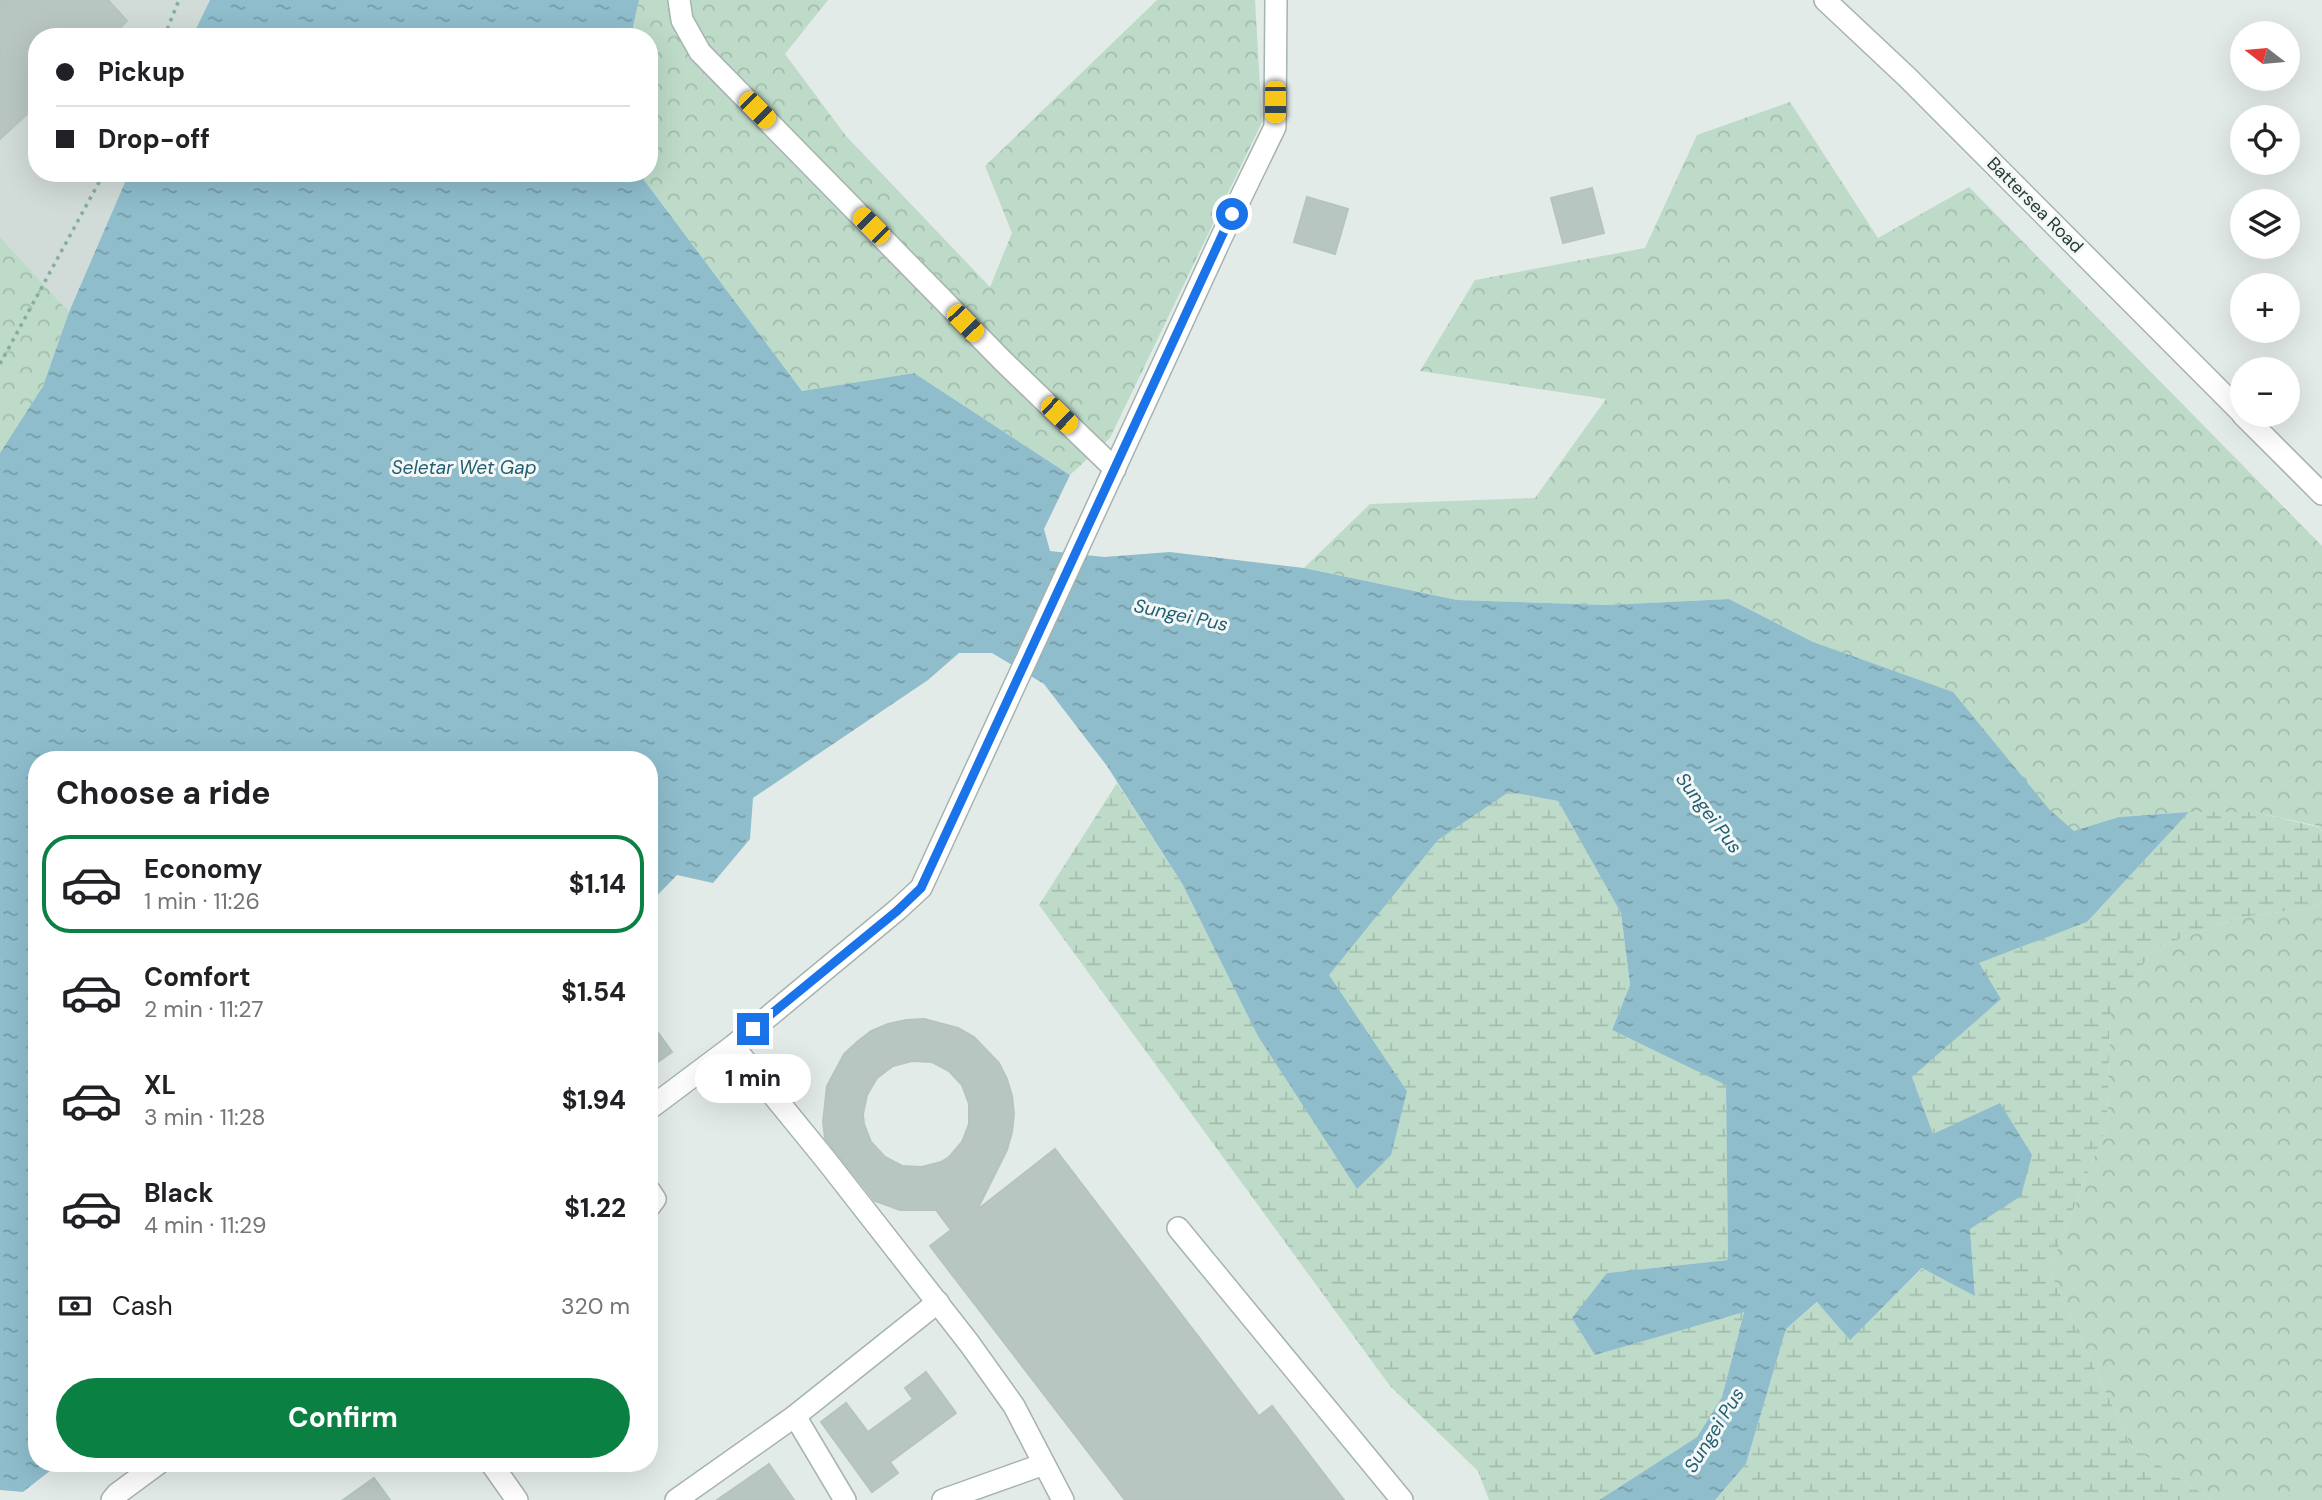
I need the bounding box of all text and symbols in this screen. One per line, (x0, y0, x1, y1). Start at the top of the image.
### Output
north arrow (2230, 21, 2300, 91)
map controls (2230, 21, 2300, 427)
text: Pickup (98, 55, 185, 89)
car (1265, 81, 1286, 123)
car (735, 88, 780, 132)
button: locate (2230, 105, 2300, 175)
text: Drop-off (98, 122, 210, 156)
street label: Battersea Road (1982, 152, 2088, 258)
button: layers (2230, 189, 2300, 259)
route start (1216, 198, 1248, 230)
car (849, 204, 894, 248)
button: + (2230, 273, 2300, 343)
car (943, 301, 988, 345)
button: − (2230, 357, 2300, 427)
car (1037, 393, 1082, 437)
water label: Seletar Wet Gap (391, 455, 537, 480)
water label: Sungei Pus (1132, 593, 1230, 637)
water label: Sungei Pus (1670, 767, 1748, 859)
text: Choose a ride (56, 772, 271, 814)
text: Economy (144, 852, 262, 886)
icon: car (60, 853, 123, 916)
text: $1.14 (569, 867, 626, 901)
text: 1 min · 11:26 (144, 886, 260, 916)
text: Comfort (144, 960, 250, 994)
icon: car (60, 961, 123, 1024)
text: $1.54 (561, 975, 626, 1009)
text: 2 min · 11:27 (144, 994, 264, 1024)
route end (737, 1013, 769, 1045)
callout: 1 min (695, 1054, 811, 1102)
text: 1 min (725, 1063, 781, 1093)
text: XL (144, 1068, 176, 1102)
icon: car (60, 1069, 123, 1132)
text: $1.94 (562, 1083, 626, 1117)
text: 3 min · 11:28 (144, 1102, 266, 1132)
text: Black (144, 1176, 214, 1210)
icon: car (60, 1177, 123, 1240)
text: $1.22 (564, 1191, 626, 1225)
text: 4 min · 11:29 (144, 1210, 267, 1240)
icon: cash (56, 1287, 94, 1325)
text: Cash (112, 1289, 173, 1323)
text: 320 m (561, 1291, 630, 1321)
button: Confirm (56, 1378, 630, 1458)
water label: Sungei Pus (1678, 1383, 1750, 1477)

